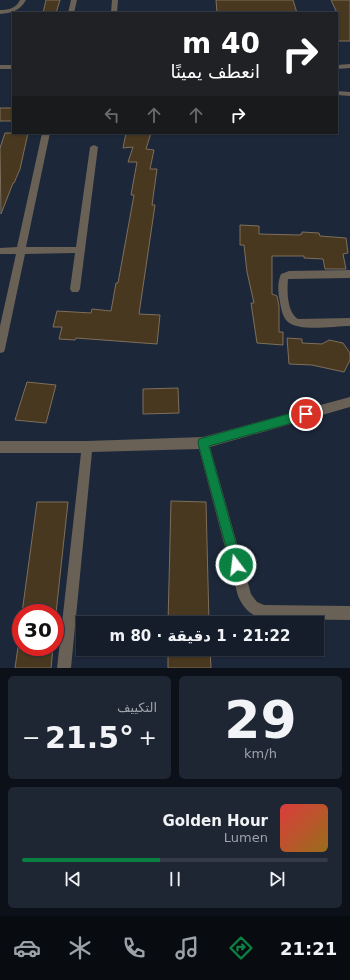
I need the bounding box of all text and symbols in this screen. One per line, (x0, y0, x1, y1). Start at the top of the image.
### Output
text: 40 m (182, 27, 260, 60)
icon: right (274, 28, 326, 80)
text: انعطف يمينًا (170, 61, 260, 82)
icon: left (101, 104, 123, 126)
icon: ahead (143, 104, 165, 126)
icon: ahead (185, 104, 207, 126)
icon: right (227, 104, 249, 126)
pin (289, 397, 323, 431)
icon: arrive (295, 403, 317, 425)
position arrow (215, 544, 257, 586)
speed limit sign: 30 (12, 604, 64, 656)
text: 21:22 · 1 دقيقة · 80 m (110, 627, 291, 645)
text: 29 (224, 690, 297, 750)
text: التكييف (117, 700, 157, 715)
text: 21.5° (45, 720, 134, 755)
text: − (22, 725, 40, 750)
text: + (139, 725, 157, 750)
text: km/h (244, 746, 277, 761)
text: Golden Hour (162, 812, 268, 830)
text: Lumen (224, 830, 268, 845)
icon: previous (62, 868, 84, 890)
icon: pause (164, 868, 186, 890)
icon: next (266, 868, 288, 890)
icon: car (13, 934, 41, 962)
icon: climate (66, 934, 94, 962)
icon: phone (120, 934, 148, 962)
icon: music (173, 934, 201, 962)
icon: directions (227, 934, 255, 962)
text: 21:21 (280, 938, 337, 959)

